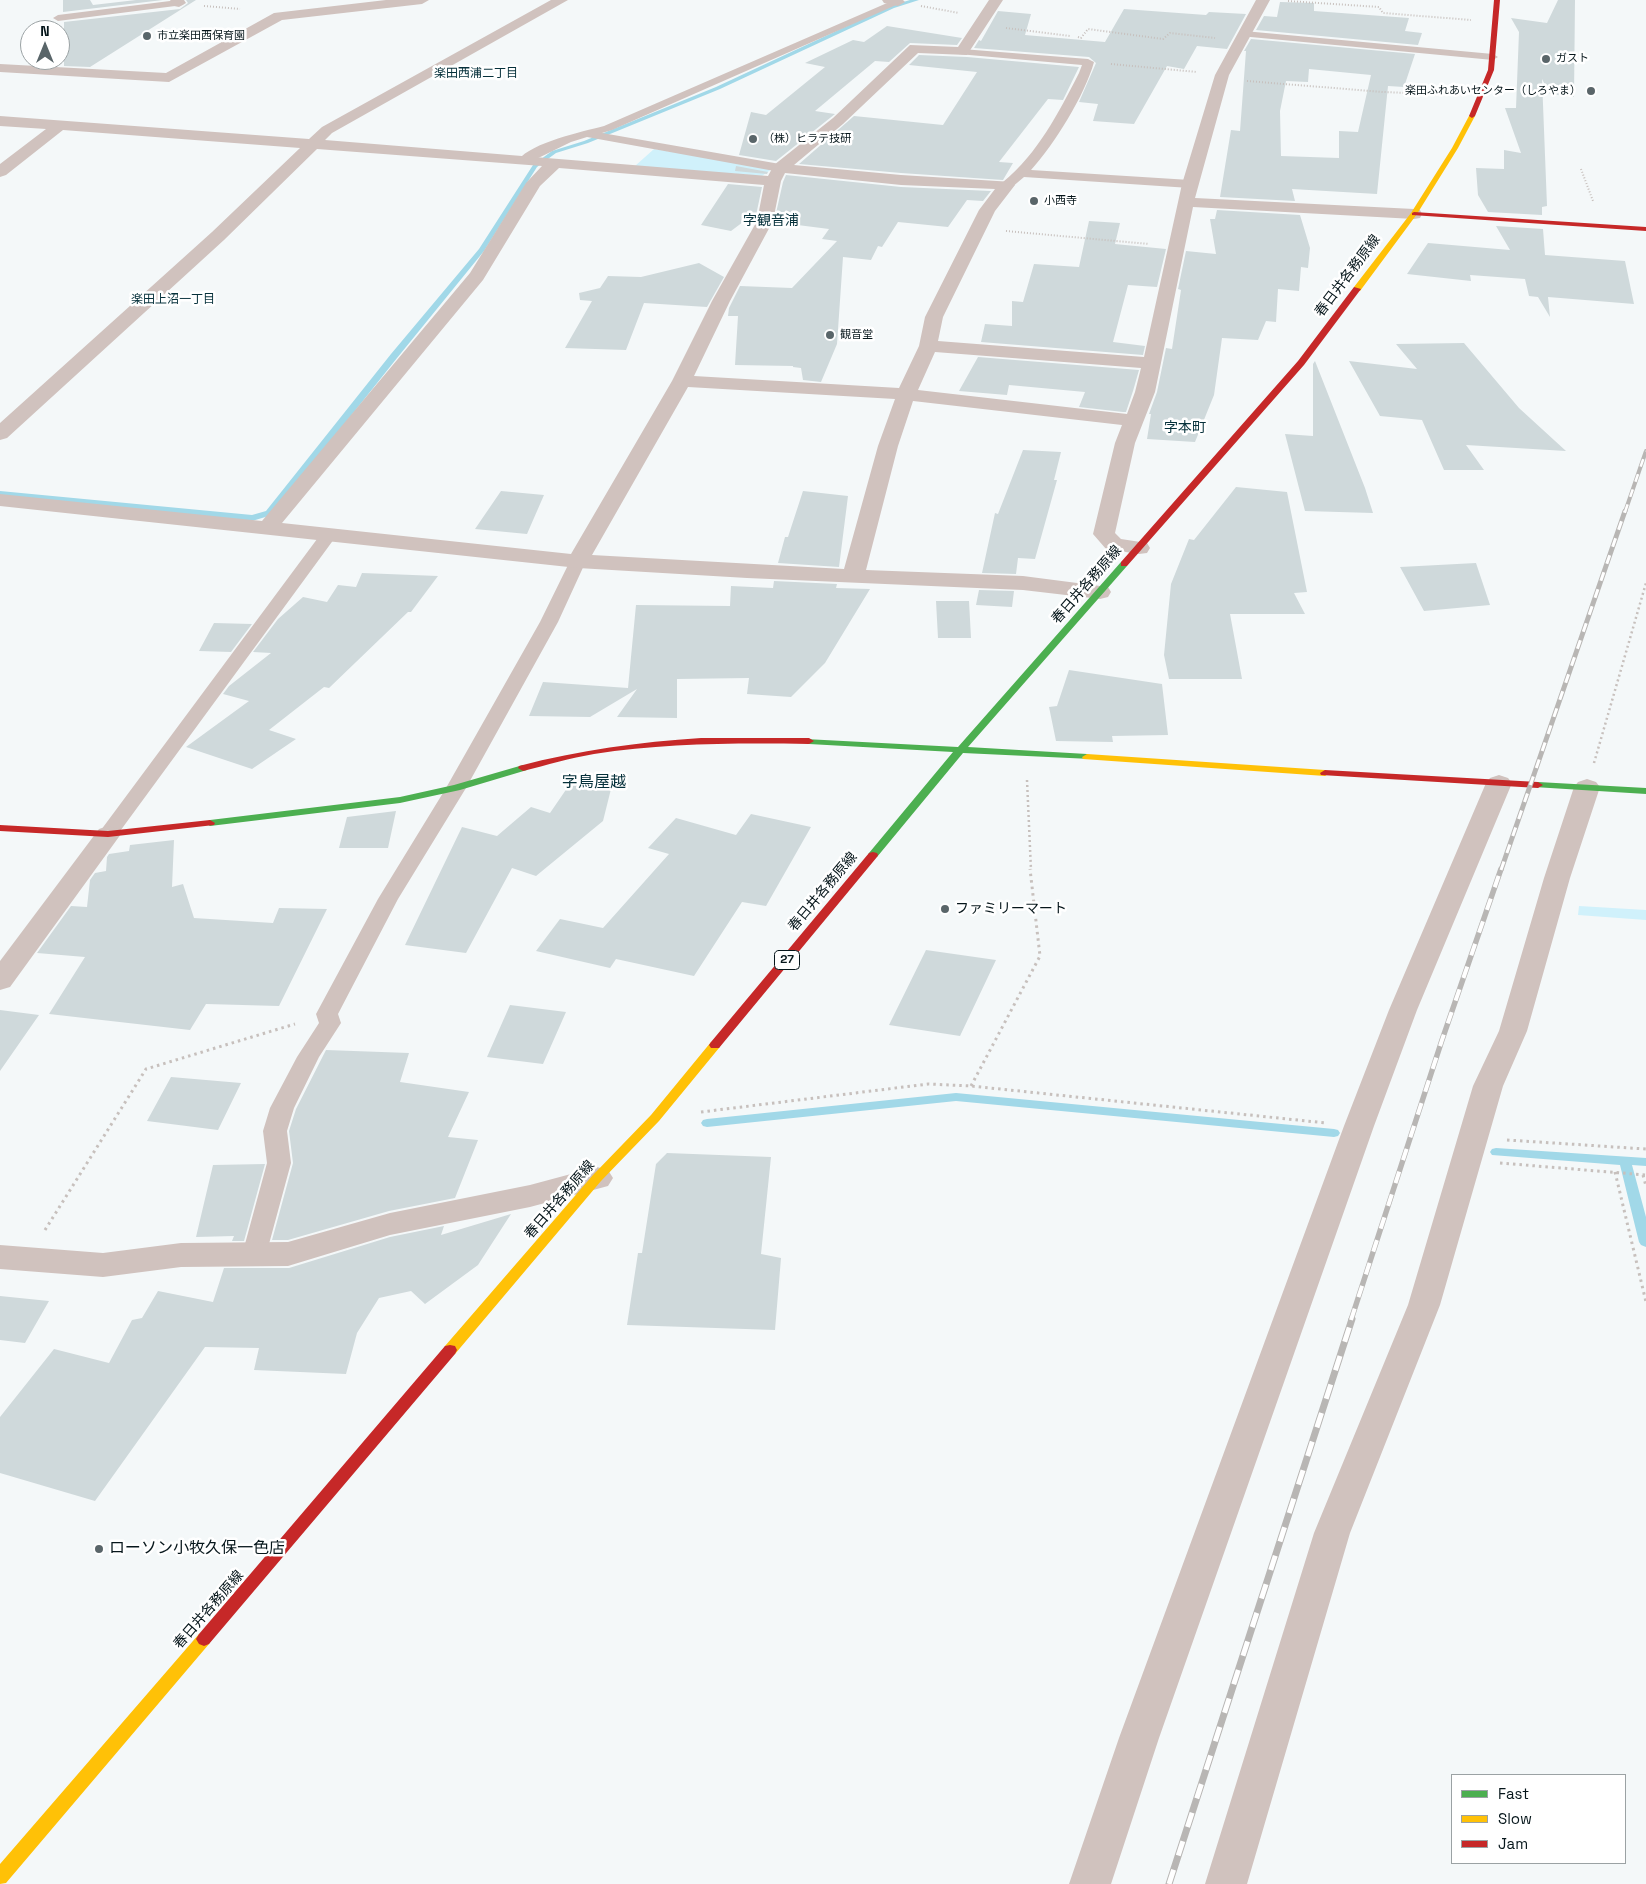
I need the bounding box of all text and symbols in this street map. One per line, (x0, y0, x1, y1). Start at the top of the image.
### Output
north arrow (20, 20, 70, 70)
text: N (40, 22, 50, 40)
place label: 市立楽田西保育園 (157, 29, 245, 43)
marker: 市立楽田西保育園 (141, 30, 153, 42)
place label: ガスト (1556, 52, 1589, 66)
marker: ガスト (1540, 53, 1552, 65)
district label: 楽田西浦二丁目 (434, 67, 518, 81)
place label: 楽田ふれあいセンター（しろやま） (1405, 84, 1581, 98)
marker: 楽田ふれあいセンター（しろやま） (1585, 85, 1597, 97)
place label: （株）ヒラテ技研 (763, 132, 851, 146)
marker: （株）ヒラテ技研 (747, 133, 759, 145)
place label: 小西寺 (1044, 194, 1077, 208)
marker: 小西寺 (1028, 195, 1040, 207)
district label: 字観音浦 (743, 213, 799, 229)
street label: 春日井各務原線 (1312, 232, 1384, 320)
district label: 楽田上沼一丁目 (131, 293, 215, 307)
place label: 観音堂 (840, 328, 873, 342)
marker: 観音堂 (824, 329, 836, 341)
district label: 字本町 (1164, 420, 1206, 436)
street label: 春日井各務原線 (1049, 543, 1125, 627)
district label: 字鳥屋越 (562, 773, 626, 793)
street label: 春日井各務原線 (785, 849, 861, 935)
place label: ファミリーマート (955, 901, 1067, 917)
marker: ファミリーマート (939, 903, 951, 915)
road number: 27 (774, 950, 800, 970)
street label: 春日井各務原線 (522, 1158, 598, 1242)
place label: ローソン小牧久保一色店 (109, 1539, 285, 1559)
marker: ローソン小牧久保一色店 (93, 1543, 105, 1555)
street label: 春日井各務原線 (171, 1568, 247, 1652)
legend (1451, 1774, 1626, 1864)
text: Fast (1498, 1784, 1529, 1803)
text: Slow (1498, 1809, 1532, 1828)
text: Jam (1498, 1834, 1528, 1853)

